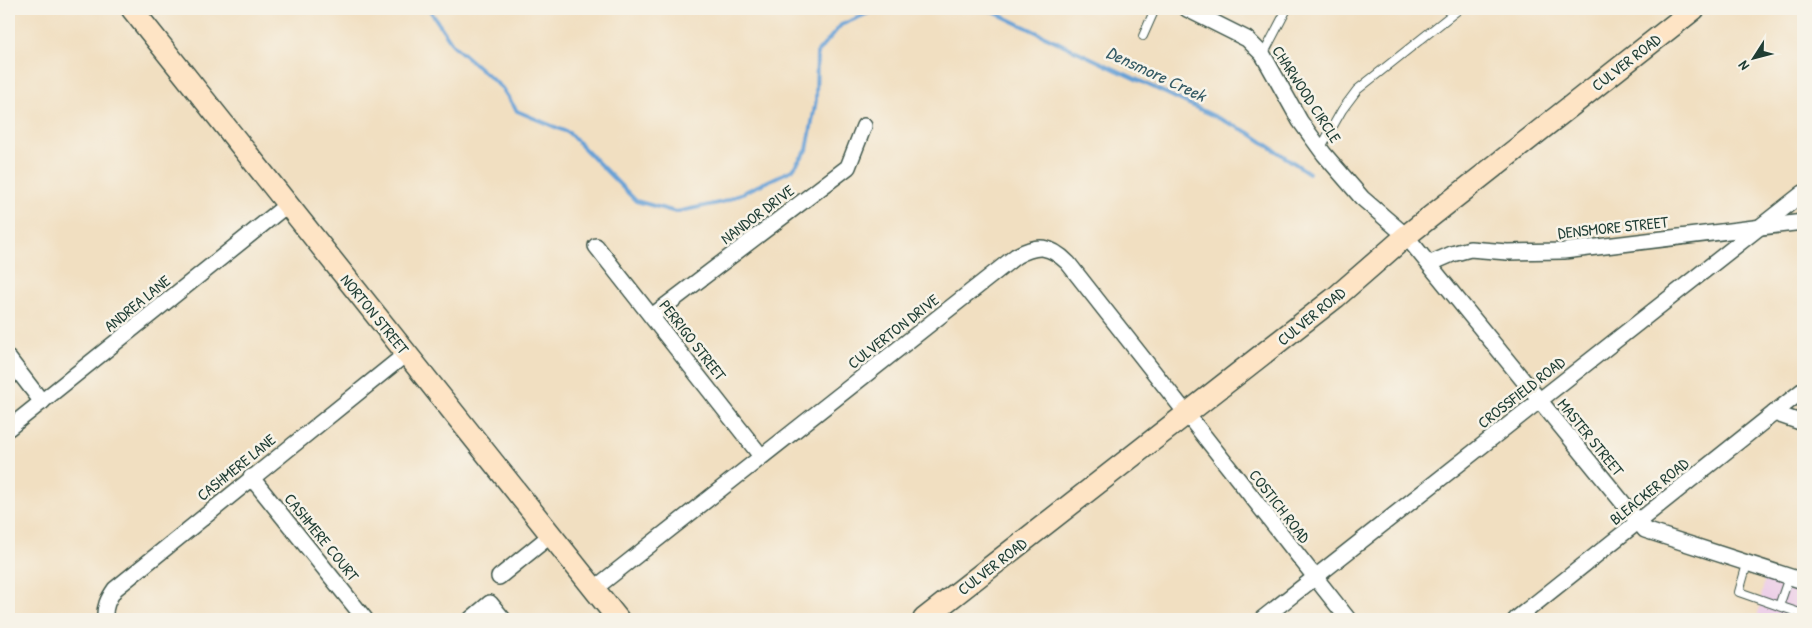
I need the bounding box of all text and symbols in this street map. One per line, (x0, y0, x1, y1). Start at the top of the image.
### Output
street label: CULVER ROAD (1587, 28, 1665, 96)
north arrow (1730, 32, 1780, 82)
water label: Densmore Creek (1102, 40, 1211, 108)
street label: CHARWOOD CIRCLE (1267, 41, 1347, 147)
text: N (1733, 57, 1753, 75)
street label: NANDOR DRIVE (716, 179, 798, 249)
street label: DENSMORE STREET (1557, 210, 1670, 244)
street label: NORTON STREET (336, 269, 414, 359)
street label: ANDREA LANE (99, 270, 175, 336)
street label: CULVER ROAD (1272, 281, 1350, 350)
street label: CULVERTON DRIVE (843, 288, 943, 374)
street label: PERRIGO STREET (654, 295, 732, 385)
street label: CROSSFIELD ROAD (1473, 351, 1570, 433)
street label: MASTER STREET (1553, 394, 1629, 481)
street label: CASHMERE LANE (192, 428, 280, 506)
street label: BLEACKER ROAD (1605, 452, 1693, 530)
street label: COSTICH ROAD (1244, 465, 1316, 548)
street label: CASHMERE COURT (280, 488, 365, 586)
street label: CULVER ROAD (953, 532, 1031, 600)

